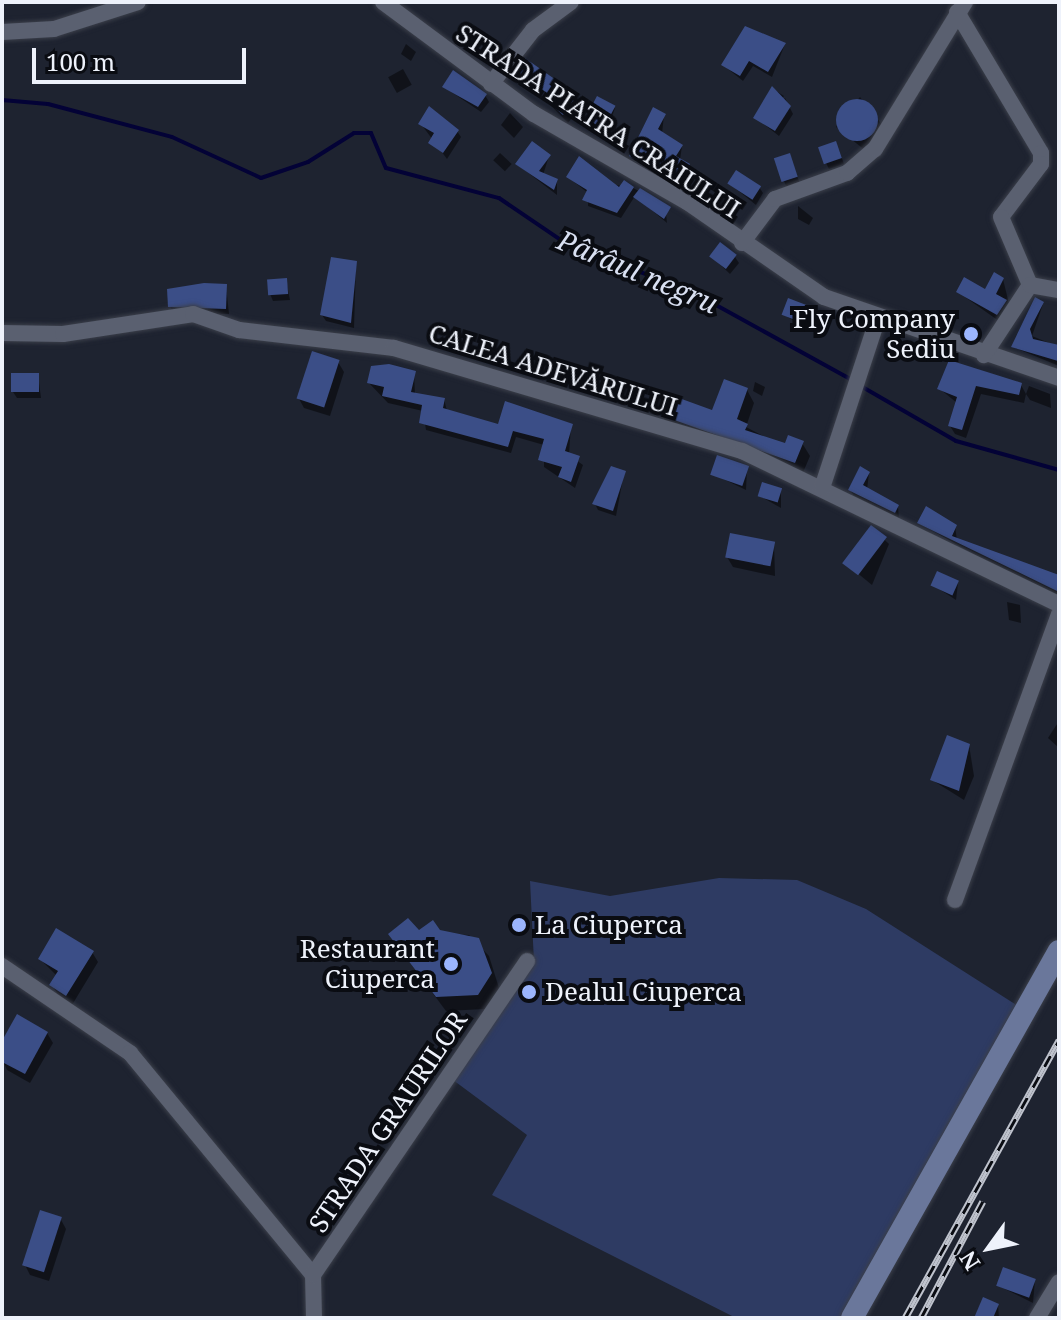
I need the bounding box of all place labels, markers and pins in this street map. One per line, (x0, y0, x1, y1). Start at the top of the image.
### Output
place label: Fly Company Sediu (793, 303, 955, 364)
marker: Fly Company Sediu (962, 325, 980, 343)
place label: La Ciuperca (535, 909, 683, 941)
marker: La Ciuperca (510, 916, 528, 934)
place label: Restaurant Ciuperca (300, 933, 435, 994)
marker: Restaurant Ciuperca (442, 955, 460, 973)
place label: Dealul Ciuperca (545, 976, 742, 1008)
marker: Dealul Ciuperca (520, 983, 538, 1001)

